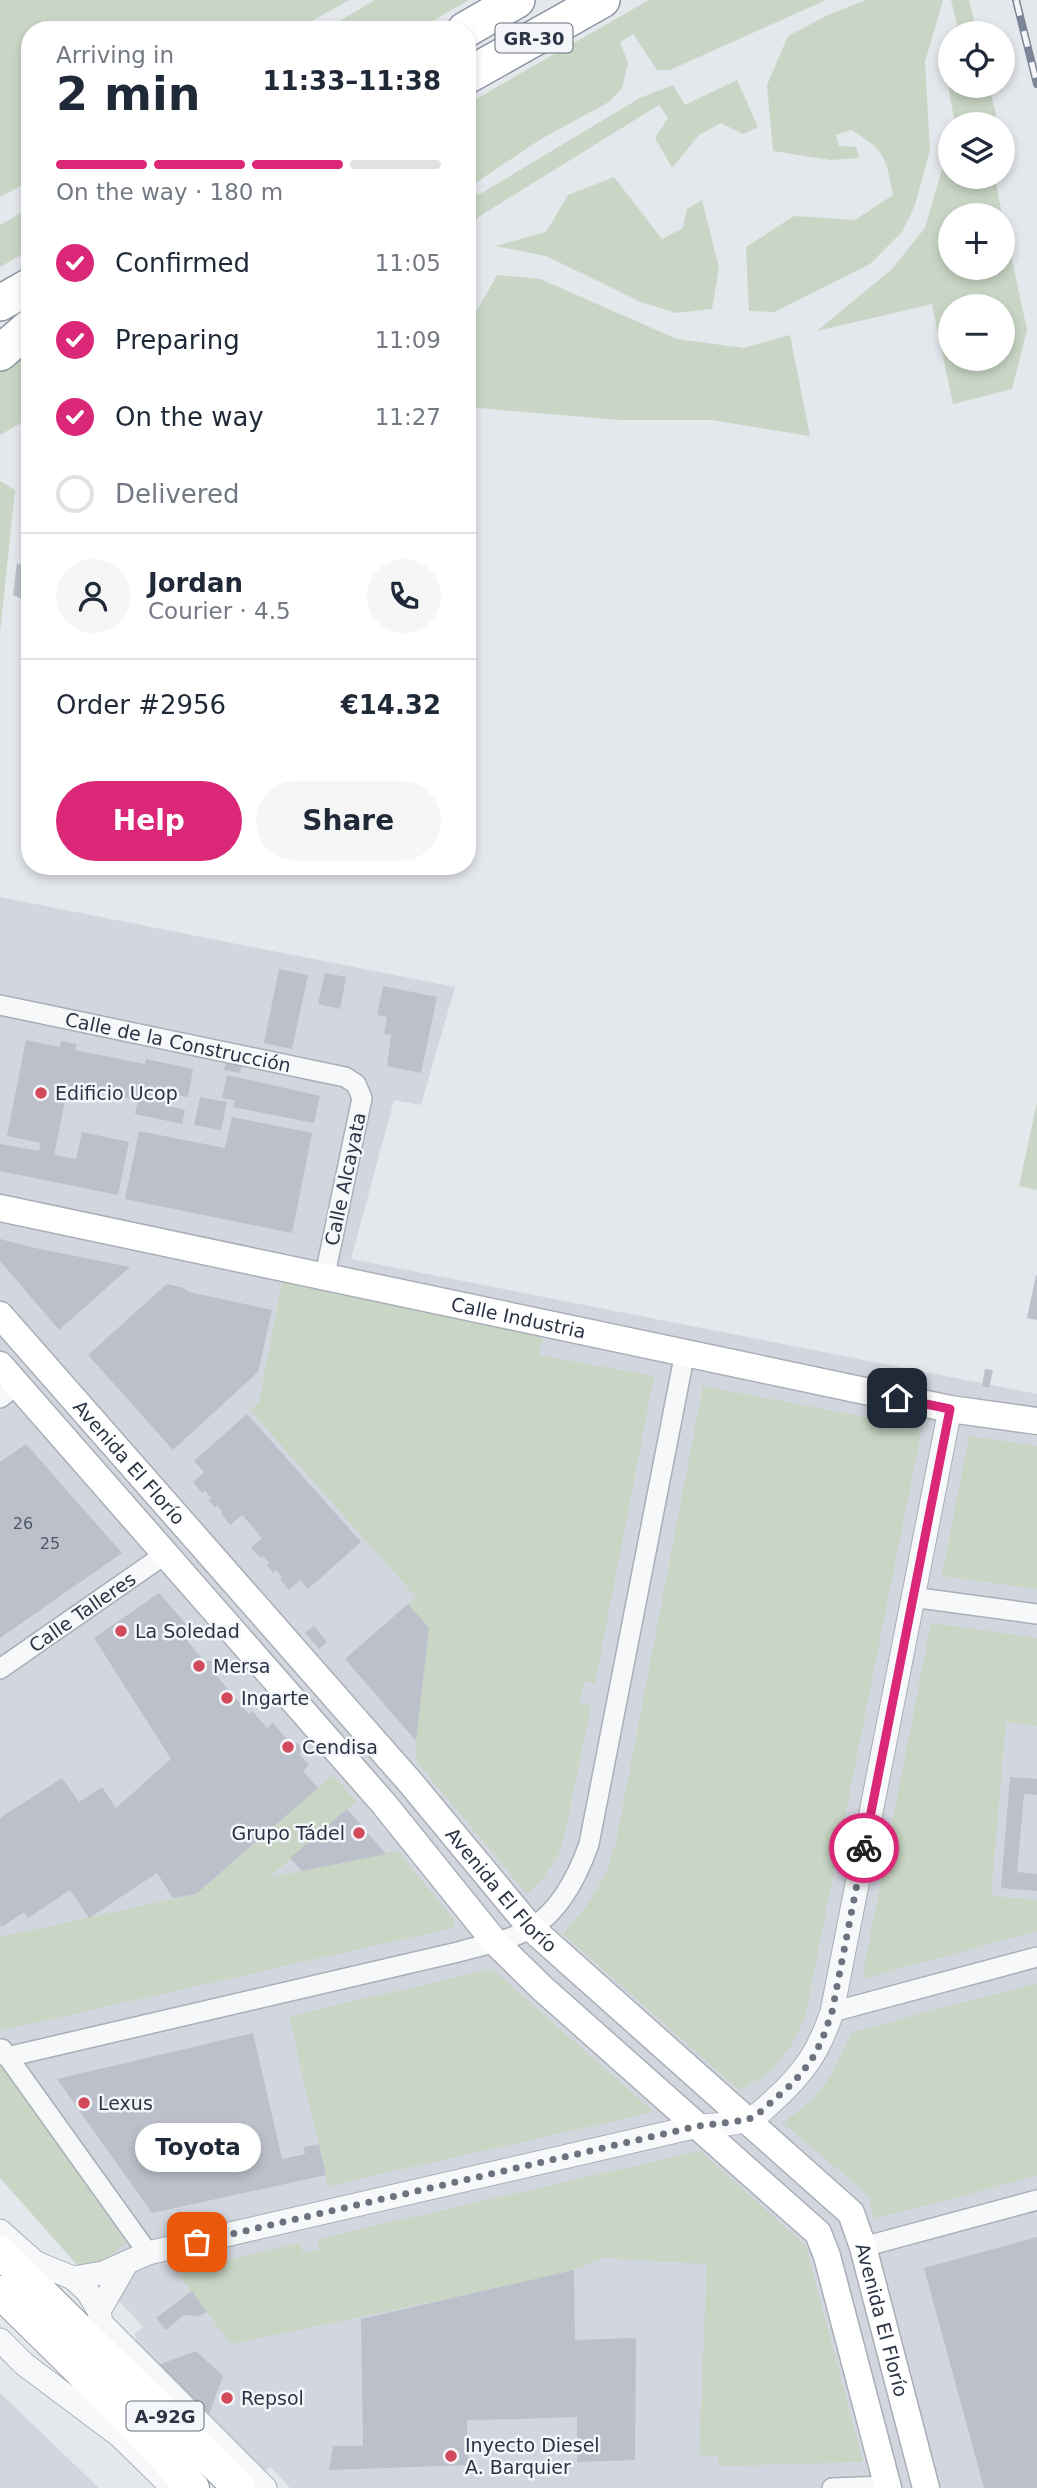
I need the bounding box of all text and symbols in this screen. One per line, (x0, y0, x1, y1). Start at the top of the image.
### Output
map controls (938, 21, 1015, 371)
button: locate (938, 21, 1015, 98)
road number: GR-30 (496, 24, 572, 52)
text: Arriving in (56, 42, 174, 68)
text: 11:33–11:38 (262, 66, 441, 96)
text: 2 min (56, 67, 200, 121)
button: layers (938, 112, 1015, 189)
text: On the way · 180 m (56, 179, 283, 205)
button: + (938, 203, 1015, 280)
icon: check (56, 244, 94, 282)
text: Confirmed (115, 248, 250, 278)
text: 11:05 (375, 250, 441, 276)
button: − (938, 294, 1015, 371)
icon: check (56, 321, 94, 359)
text: Preparing (115, 325, 240, 355)
text: 11:09 (375, 327, 441, 353)
icon: check (56, 398, 94, 436)
text: On the way (115, 402, 264, 432)
text: 11:27 (375, 404, 441, 430)
text: Delivered (115, 479, 239, 509)
button: person (56, 559, 130, 633)
button: phone (367, 559, 441, 633)
text: Jordan (148, 568, 243, 598)
text: Courier · 4.5 (148, 598, 291, 624)
text: Order #2956 (56, 690, 226, 720)
text: €14.32 (341, 690, 441, 720)
button: Help (56, 781, 242, 861)
button: Share (256, 781, 441, 861)
street label: Calle de la Construcción (63, 1008, 293, 1076)
place label: Edificio Ucop (55, 1082, 178, 1104)
marker: Edificio Ucop (33, 1085, 49, 1101)
street label: Calle Alcayata (320, 1110, 370, 1248)
street label: Calle Industria (449, 1293, 588, 1343)
pin (867, 1368, 927, 1428)
icon: home (878, 1379, 916, 1417)
street label: Avenida El Florío (69, 1396, 190, 1529)
house number: 26 (13, 1514, 33, 1533)
house number: 25 (40, 1534, 60, 1553)
street label: Calle Talleres (25, 1567, 140, 1657)
place label: La Soledad (135, 1620, 240, 1642)
marker: La Soledad (113, 1623, 129, 1639)
place label: Mersa (213, 1655, 270, 1677)
marker: Mersa (191, 1658, 207, 1674)
place label: Ingarte (241, 1687, 309, 1709)
marker: Ingarte (219, 1690, 235, 1706)
place label: Cendisa (302, 1736, 378, 1758)
marker: Cendisa (280, 1739, 296, 1755)
courier (829, 1813, 899, 1883)
place label: Grupo Tádel (232, 1822, 345, 1844)
street label: Avenida El Florío (441, 1823, 561, 1957)
marker: Grupo Tádel (351, 1825, 367, 1841)
icon: bike (845, 1829, 883, 1867)
place label: Lexus (98, 2092, 153, 2114)
marker: Lexus (76, 2095, 92, 2111)
callout: Toyota (134, 2123, 260, 2172)
text: Toyota (155, 2134, 241, 2160)
pin (167, 2212, 227, 2272)
icon: bag (178, 2223, 216, 2261)
street label: Avenida El Florío (851, 2241, 913, 2399)
place label: Repsol (241, 2387, 304, 2409)
marker: Repsol (219, 2390, 235, 2406)
road number: A-92G (127, 2402, 204, 2430)
place label: Inyecto Diesel A. Barquier (465, 2434, 600, 2478)
marker: Inyecto Diesel A. Barquier (443, 2448, 459, 2464)

